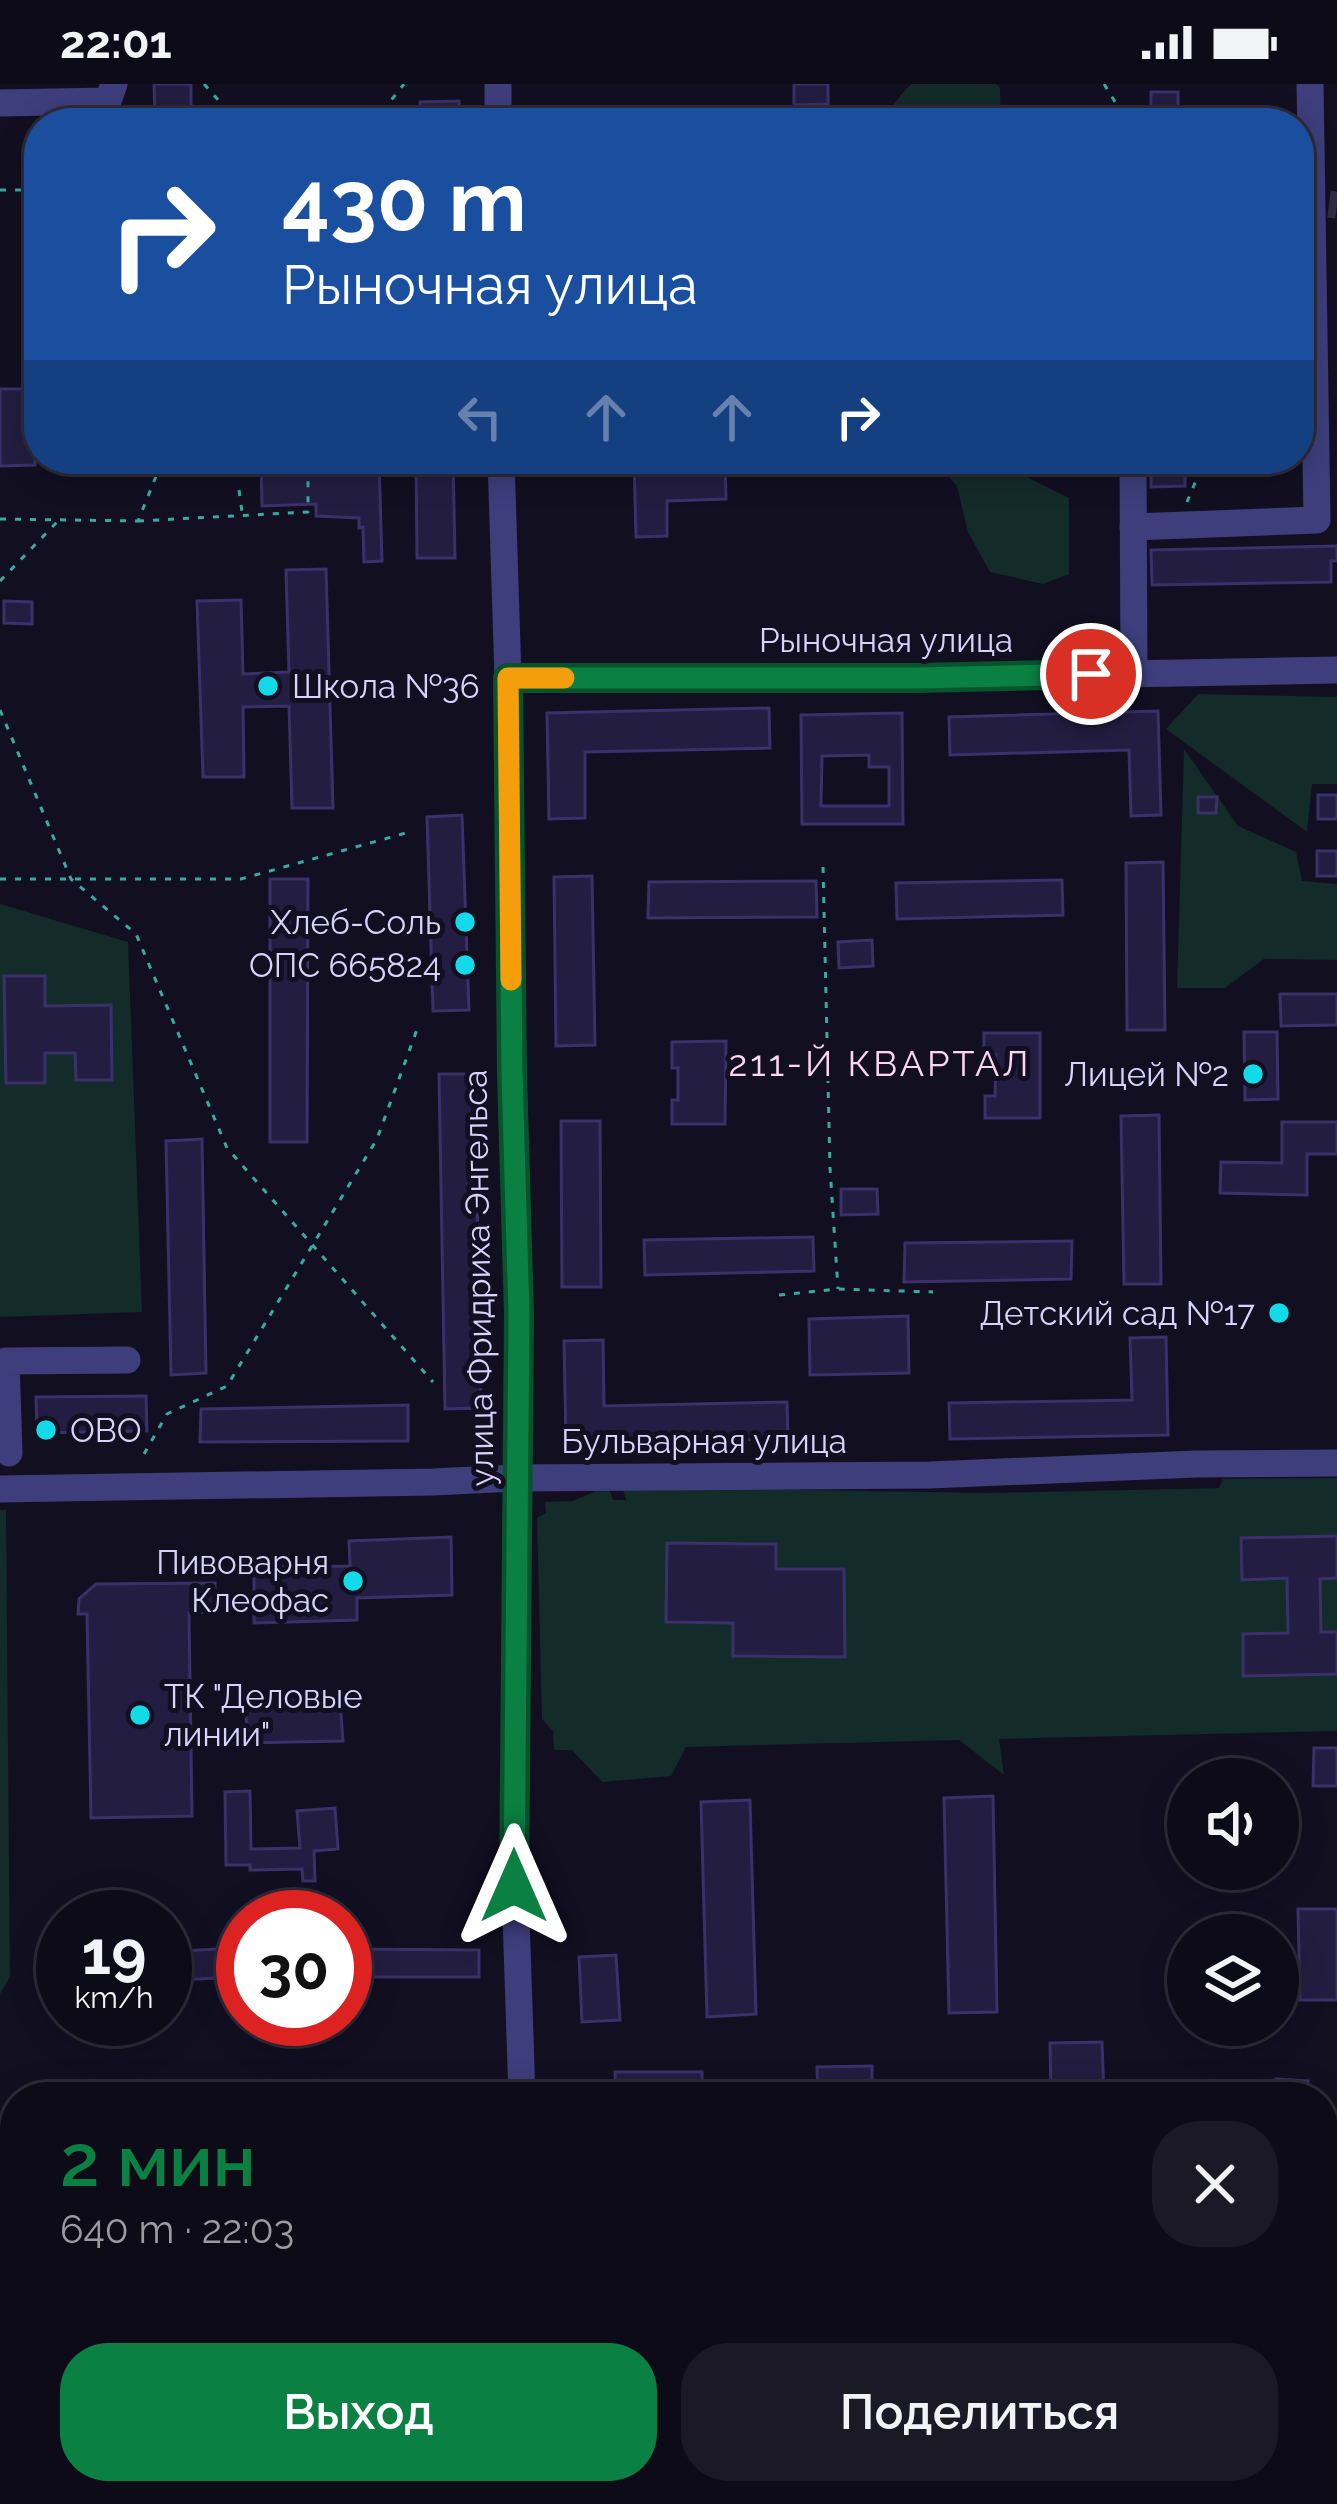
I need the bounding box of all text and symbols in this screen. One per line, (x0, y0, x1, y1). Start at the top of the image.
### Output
text: 22:01 (60, 16, 172, 69)
text: 430 m (282, 152, 527, 251)
icon: right (84, 156, 240, 312)
text: Рыночная улица (282, 253, 698, 317)
icon: left (447, 384, 513, 450)
icon: ahead (573, 384, 639, 450)
icon: ahead (699, 384, 765, 450)
icon: right (825, 384, 891, 450)
street label: Рыночная улица (759, 621, 1013, 660)
pin (1040, 623, 1142, 725)
icon: arrive (1058, 641, 1124, 707)
place label: Школа №36 (292, 667, 480, 706)
marker: Школа №36 (255, 673, 281, 699)
place label: Хлеб-Соль (271, 903, 441, 942)
marker: Хлеб-Соль (452, 909, 478, 935)
place label: ОПС 665824 (249, 946, 441, 985)
marker: ОПС 665824 (452, 952, 478, 978)
district label: 211-Й КВАРТАЛ (729, 1042, 1031, 1084)
place label: Лицей №2 (1064, 1055, 1229, 1094)
marker: Лицей №2 (1240, 1061, 1266, 1087)
street label: улица Фридриха Энгельса (455, 1069, 502, 1487)
place label: Детский сад №17 (979, 1294, 1255, 1333)
marker: Детский сад №17 (1266, 1300, 1292, 1326)
place label: ОВО (70, 1411, 142, 1450)
marker: ОВО (33, 1417, 59, 1443)
street label: Бульварная улица (561, 1422, 847, 1461)
place label: Пивоварня Клеофас (156, 1543, 329, 1620)
marker: Пивоварня Клеофас (340, 1568, 366, 1594)
place label: ТК "Деловые линии" (164, 1677, 363, 1754)
marker: ТК "Деловые линии" (127, 1702, 153, 1728)
map controls (1167, 1758, 1299, 2046)
button: sound (1167, 1758, 1299, 1890)
position arrow (451, 1823, 577, 1949)
speed limit sign: 30 (216, 1890, 372, 2046)
button: layers (1167, 1914, 1299, 2046)
text: 19 (82, 1918, 146, 1988)
text: km/h (74, 1980, 154, 2015)
text: 2 мин (60, 2118, 256, 2203)
button: close (1152, 2121, 1278, 2247)
text: 640 m · 22:03 (60, 2206, 294, 2252)
button: Выход (60, 2343, 657, 2481)
button: Поделиться (681, 2343, 1278, 2481)

